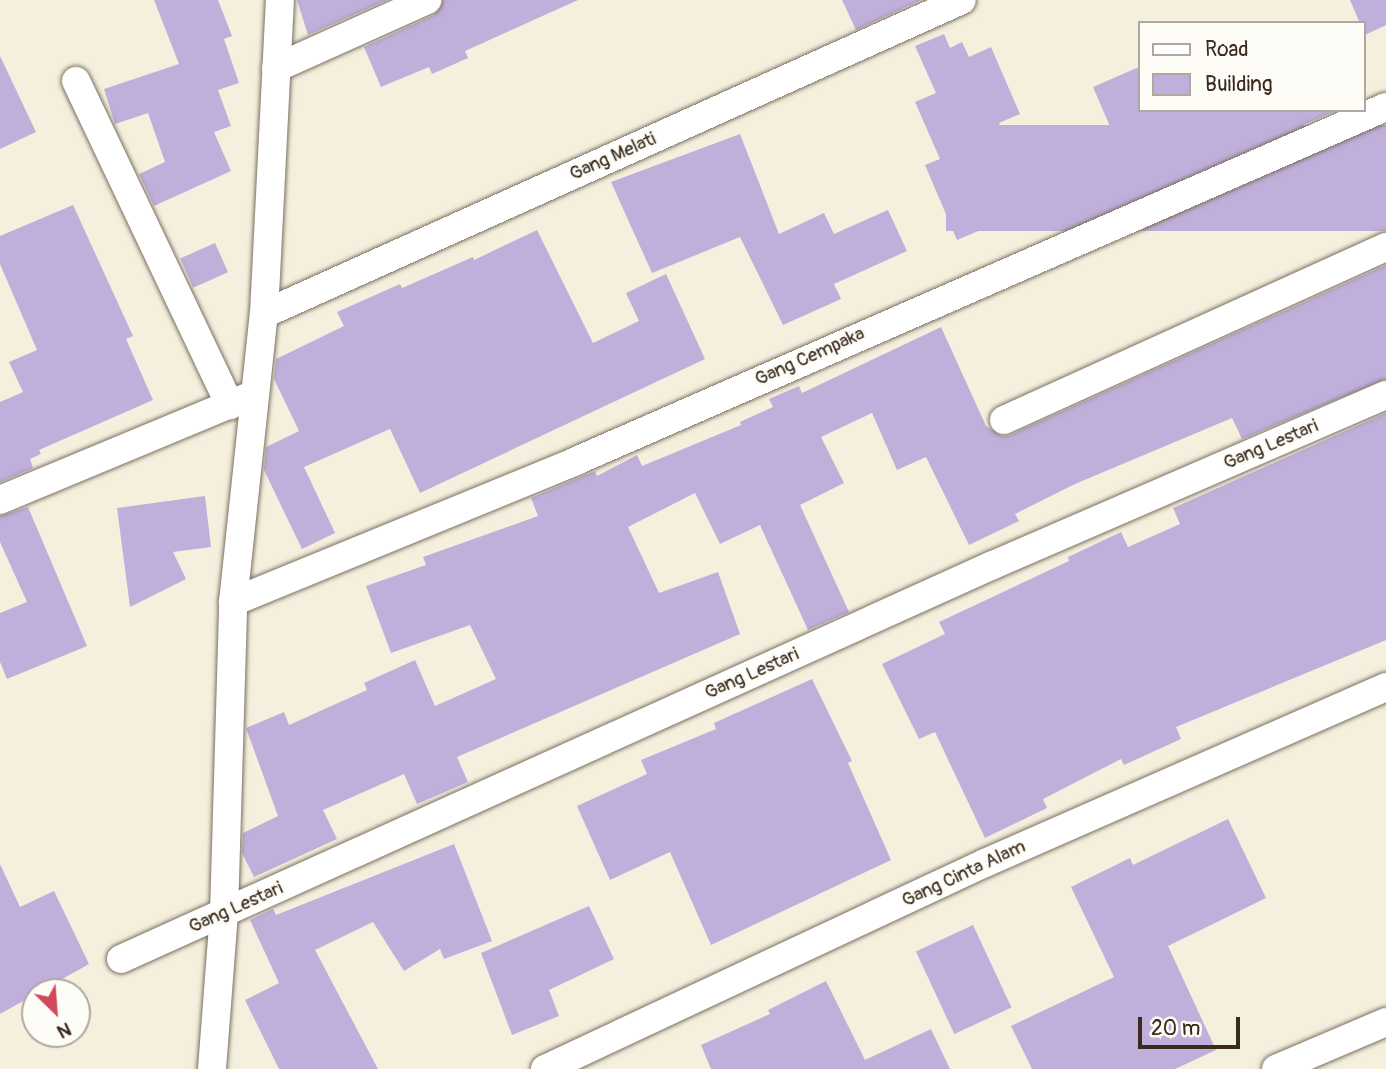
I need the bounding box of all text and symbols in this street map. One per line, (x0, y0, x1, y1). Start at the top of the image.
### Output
legend (1138, 21, 1365, 112)
text: Road (1205, 36, 1249, 63)
text: Building (1205, 71, 1272, 98)
street label: Gang Melati (566, 128, 660, 186)
street label: Gang Cempaka (752, 323, 868, 391)
street label: Gang Lestari (1220, 415, 1322, 475)
street label: Gang Lestari (701, 643, 803, 705)
street label: Gang Cinta Alam (898, 835, 1030, 913)
street label: Gang Lestari (185, 877, 287, 939)
north arrow (21, 978, 91, 1048)
scale bar (1141, 1002, 1242, 1046)
text: 20 m (1151, 1015, 1200, 1042)
text: N (53, 1017, 75, 1044)

